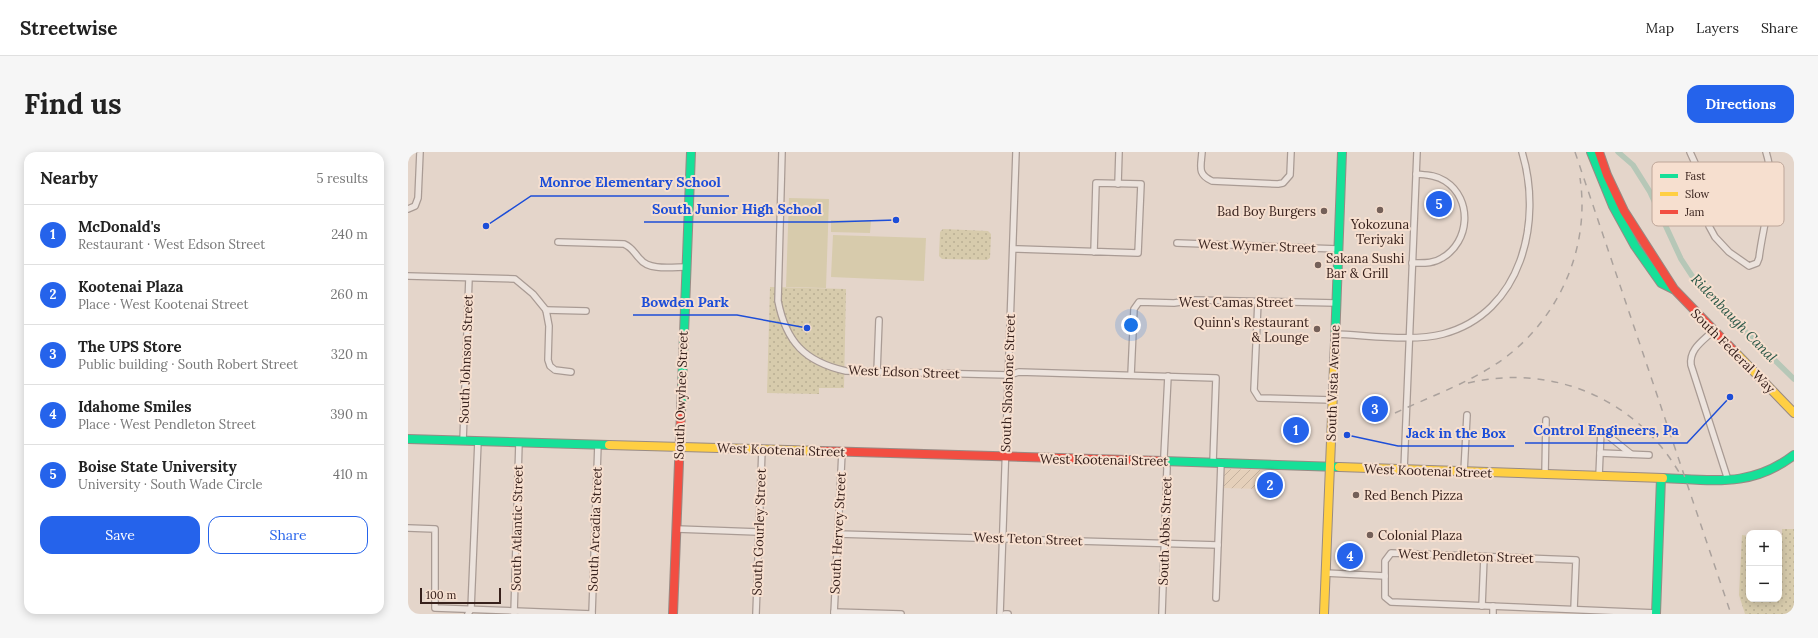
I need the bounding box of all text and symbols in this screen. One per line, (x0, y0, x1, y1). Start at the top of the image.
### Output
text: Streetwise (20, 16, 117, 40)
text: Map (1646, 19, 1674, 37)
text: Layers (1696, 19, 1739, 37)
text: Share (1761, 19, 1798, 37)
button: Directions (1687, 85, 1794, 123)
text: Find us (24, 86, 122, 122)
legend (1652, 162, 1784, 226)
text: Nearby (40, 167, 98, 189)
text: Fast (1685, 169, 1706, 183)
text: 5 results (317, 170, 368, 187)
callout: Monroe Elementary School (531, 170, 729, 196)
text: Monroe Elementary School (539, 173, 721, 191)
text: Slow (1685, 187, 1710, 201)
pin: 5 (1426, 189, 1452, 219)
callout: South Junior High School (644, 196, 830, 222)
text: South Junior High School (652, 200, 823, 218)
place label: Bad Boy Burgers (1217, 203, 1316, 220)
marker: Yokozuna Teriyaki (1375, 205, 1385, 215)
text: Jam (1684, 205, 1705, 219)
marker: Bad Boy Burgers (1319, 206, 1329, 216)
place label: Yokozuna Teriyaki (1350, 216, 1410, 248)
text: McDonald's (78, 217, 161, 236)
text: 1 (50, 226, 56, 243)
text: 240 m (331, 226, 368, 243)
street label: West Wymer Street (1198, 235, 1316, 257)
text: Restaurant · West Edson Street (78, 236, 265, 253)
place label: Sakana Sushi Bar & Grill (1326, 250, 1405, 282)
marker: Sakana Sushi Bar & Grill (1313, 260, 1323, 270)
water label: Ridenbaugh Canal (1687, 270, 1781, 366)
text: Kootenai Plaza (78, 277, 183, 296)
text: 2 (50, 286, 56, 303)
text: 260 m (330, 286, 368, 303)
callout: Bowden Park (633, 289, 737, 315)
text: Bowden Park (641, 293, 730, 311)
street label: South Johnson Street (455, 294, 477, 424)
street label: West Camas Street (1179, 294, 1293, 311)
text: Place · West Kootenai Street (78, 296, 248, 313)
street label: South Federal Way (1687, 305, 1779, 397)
street label: South Shoshone Street (997, 314, 1019, 452)
place label: Quinn's Restaurant & Lounge (1194, 314, 1309, 346)
your location (1121, 315, 1141, 335)
marker: Quinn's Restaurant & Lounge (1312, 324, 1322, 334)
street label: South Vista Avenue (1322, 325, 1344, 441)
street label: South Owyhee Street (670, 330, 692, 460)
text: The UPS Store (78, 337, 182, 356)
text: 3 (49, 346, 57, 363)
text: 320 m (331, 346, 368, 363)
text: Public building · South Robert Street (78, 356, 298, 373)
street label: West Edson Street (848, 362, 960, 382)
pin: 3 (1362, 394, 1388, 424)
text: Idahome Smiles (78, 397, 191, 416)
text: 4 (49, 406, 57, 423)
text: 390 m (330, 406, 368, 423)
pin: 1 (1283, 415, 1309, 445)
text: Place · West Pendleton Street (78, 416, 256, 433)
callout: Control Engineers, Pa (1525, 417, 1687, 443)
callout: Jack in the Box (1398, 420, 1514, 446)
text: Control Engineers, Pa (1533, 421, 1680, 439)
text: Jack in the Box (1406, 424, 1506, 442)
street label: West Kootenai Street (717, 439, 845, 461)
street label: West Kootenai Street (1040, 450, 1168, 470)
text: Boise State University (78, 457, 237, 476)
street label: West Kootenai Street (1364, 460, 1492, 482)
street label: South Atlantic Street (507, 465, 527, 591)
text: 5 (49, 466, 57, 483)
text: 410 m (333, 466, 368, 483)
street label: South Arcadia Street (584, 466, 606, 592)
street label: South Gourley Street (748, 468, 770, 596)
pin: 2 (1257, 470, 1283, 500)
street label: South Hervey Street (826, 472, 850, 594)
text: University · South Wade Circle (78, 476, 263, 493)
street label: South Abbs Street (1155, 476, 1175, 586)
place label: Red Bench Pizza (1364, 487, 1463, 504)
marker: Red Bench Pizza (1351, 490, 1361, 500)
button: Save (40, 516, 200, 554)
button: Share (208, 516, 368, 554)
place label: Colonial Plaza (1378, 527, 1463, 544)
street label: West Teton Street (973, 529, 1083, 549)
marker: Colonial Plaza (1365, 530, 1375, 540)
map controls (1746, 530, 1782, 602)
button: + (1746, 530, 1782, 566)
pin: 4 (1337, 541, 1363, 571)
street label: West Pendleton Street (1398, 545, 1534, 567)
button: − (1746, 566, 1782, 602)
scale bar (420, 586, 501, 605)
text: 100 m (426, 588, 456, 602)

